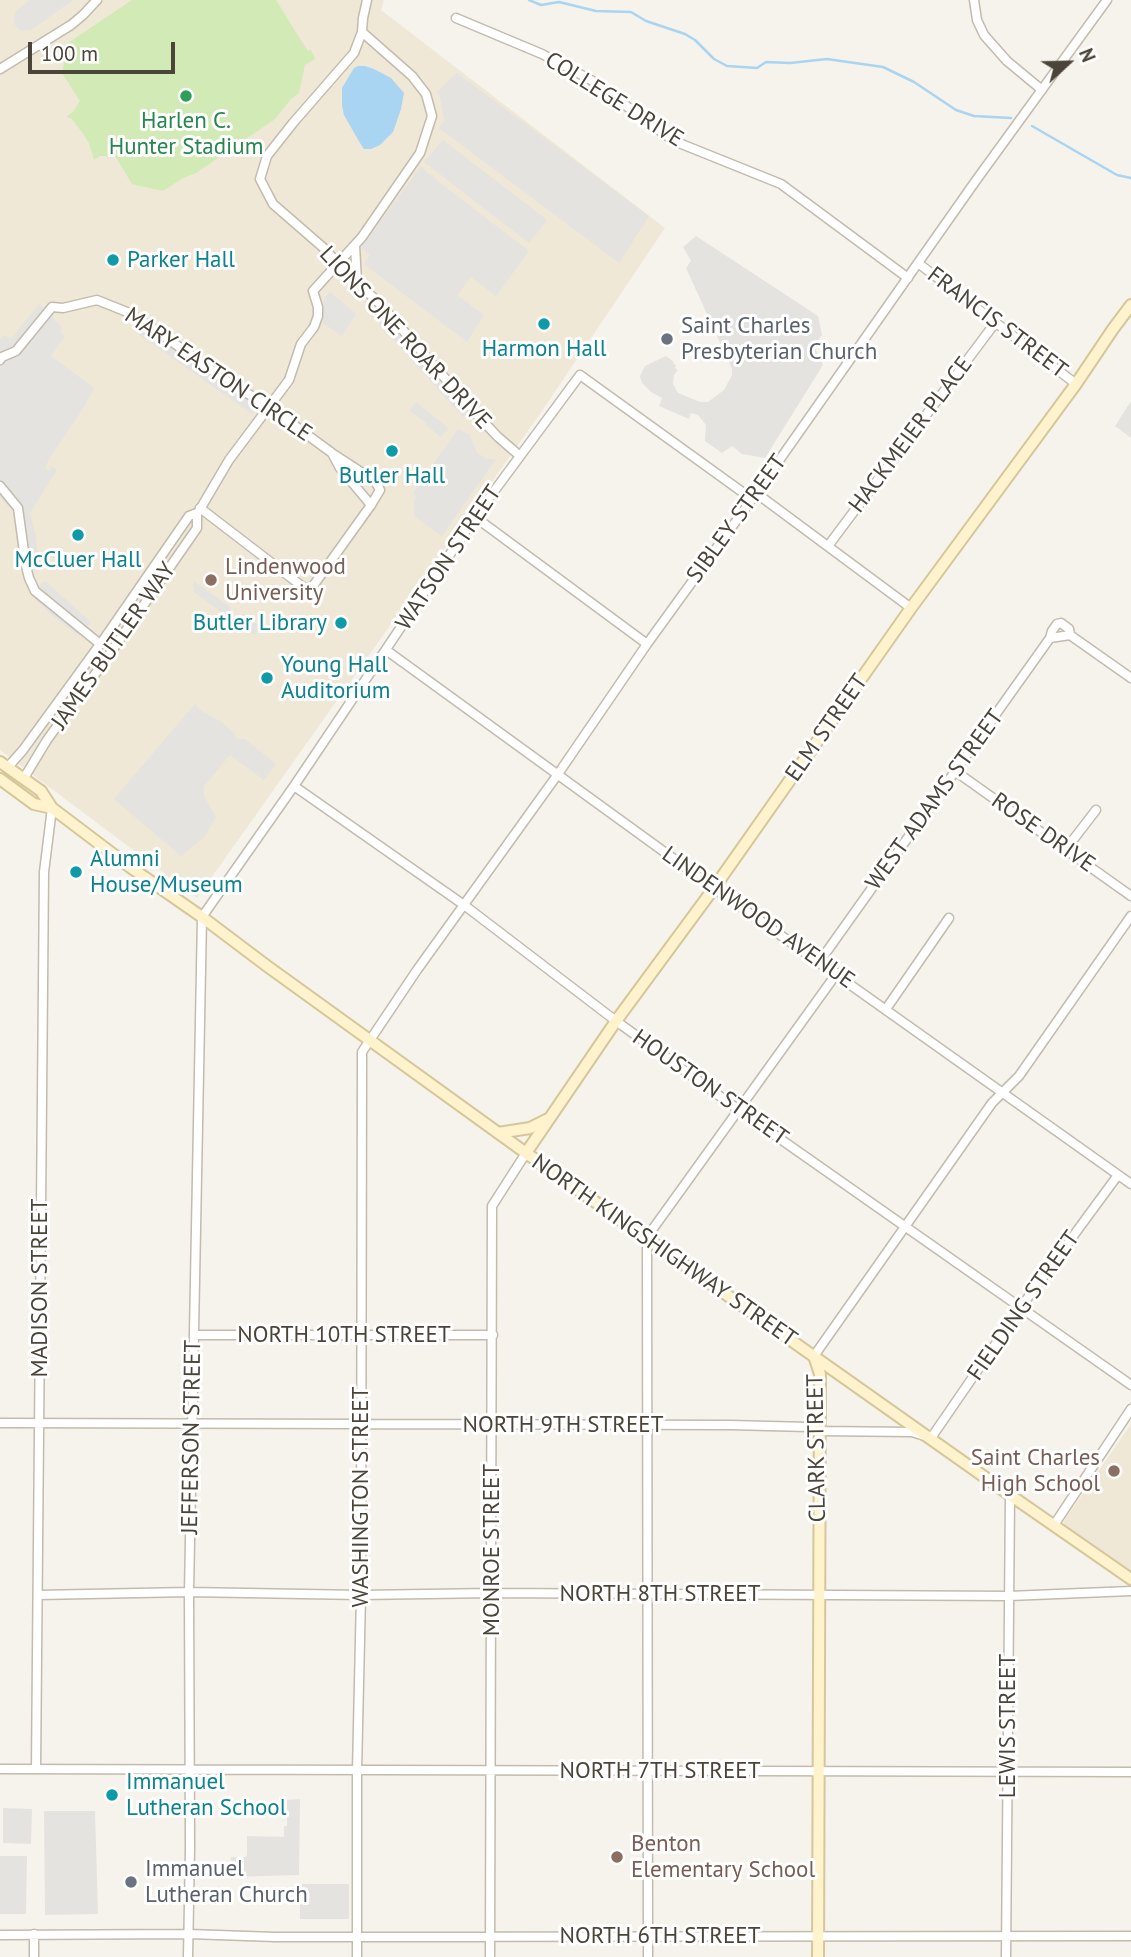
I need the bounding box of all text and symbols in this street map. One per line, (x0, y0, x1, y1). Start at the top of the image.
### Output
scale bar (32, 28, 178, 72)
north arrow (1033, 28, 1103, 98)
text: 100 m (41, 40, 98, 67)
text: N (1074, 45, 1101, 65)
street label: COLLEGE DRIVE (540, 47, 688, 153)
marker: Harlen C. Hunter Stadium (178, 88, 194, 104)
place label: Harlen C. Hunter Stadium (109, 107, 263, 161)
street label: LIONS ONE ROAR DRIVE (313, 241, 497, 435)
place label: Parker Hall (127, 246, 235, 274)
marker: Parker Hall (105, 252, 121, 268)
street label: FRANCIS STREET (922, 261, 1072, 385)
street label: MARY EASTON CIRCLE (119, 302, 317, 448)
place label: Saint Charles Presbyterian Church (681, 312, 877, 366)
marker: Harmon Hall (536, 316, 552, 332)
marker: Saint Charles Presbyterian Church (659, 331, 675, 347)
place label: Harmon Hall (482, 335, 606, 363)
street label: HACKMEIER PLACE (843, 352, 979, 518)
marker: Butler Hall (384, 443, 400, 459)
street label: SIBLEY STREET (681, 450, 793, 588)
place label: Butler Hall (339, 462, 445, 490)
street label: WATSON STREET (390, 480, 508, 636)
marker: McCluer Hall (70, 527, 86, 543)
place label: McCluer Hall (15, 546, 141, 574)
place label: Lindenwood University (225, 553, 346, 607)
street label: JAMES BUTLER WAY (46, 557, 182, 735)
marker: Lindenwood University (203, 572, 219, 588)
place label: Butler Library (193, 609, 327, 637)
marker: Butler Library (333, 615, 349, 631)
place label: Young Hall Auditorium (281, 651, 390, 705)
street label: ELM STREET (780, 669, 874, 787)
marker: Young Hall Auditorium (259, 670, 275, 686)
street label: WEST ADAMS STREET (860, 704, 1010, 896)
street label: ROSE DRIVE (986, 787, 1100, 879)
street label: LINDENWOOD AVENUE (656, 841, 860, 995)
place label: Alumni House/Museum (90, 845, 243, 899)
marker: Alumni House/Museum (68, 864, 84, 880)
street label: HOUSTON STREET (627, 1024, 793, 1152)
street label: NORTH KINGSHIGHWAY STREET (526, 1149, 802, 1353)
street label: MADISON STREET (26, 1198, 54, 1378)
street label: FIELDING STREET (962, 1226, 1086, 1386)
street label: NORTH 10TH STREET (237, 1321, 451, 1349)
street label: JEFFERSON STREET (177, 1340, 207, 1534)
street label: CLARK STREET (802, 1373, 832, 1523)
street label: WASHINGTON STREET (347, 1387, 375, 1607)
street label: NORTH 9TH STREET (463, 1411, 663, 1439)
place label: Saint Charles High School (971, 1444, 1100, 1498)
marker: Saint Charles High School (1106, 1463, 1122, 1479)
street label: MONROE STREET (478, 1464, 506, 1636)
street label: NORTH 8TH STREET (560, 1580, 760, 1608)
street label: LEWIS STREET (994, 1654, 1022, 1798)
street label: NORTH 7TH STREET (560, 1757, 760, 1785)
place label: Immanuel Lutheran School (126, 1768, 286, 1822)
marker: Immanuel Lutheran School (104, 1787, 120, 1803)
place label: Benton Elementary School (631, 1830, 815, 1884)
marker: Benton Elementary School (609, 1849, 625, 1865)
place label: Immanuel Lutheran Church (145, 1855, 308, 1909)
marker: Immanuel Lutheran Church (123, 1874, 139, 1890)
street label: NORTH 6TH STREET (560, 1922, 760, 1950)

